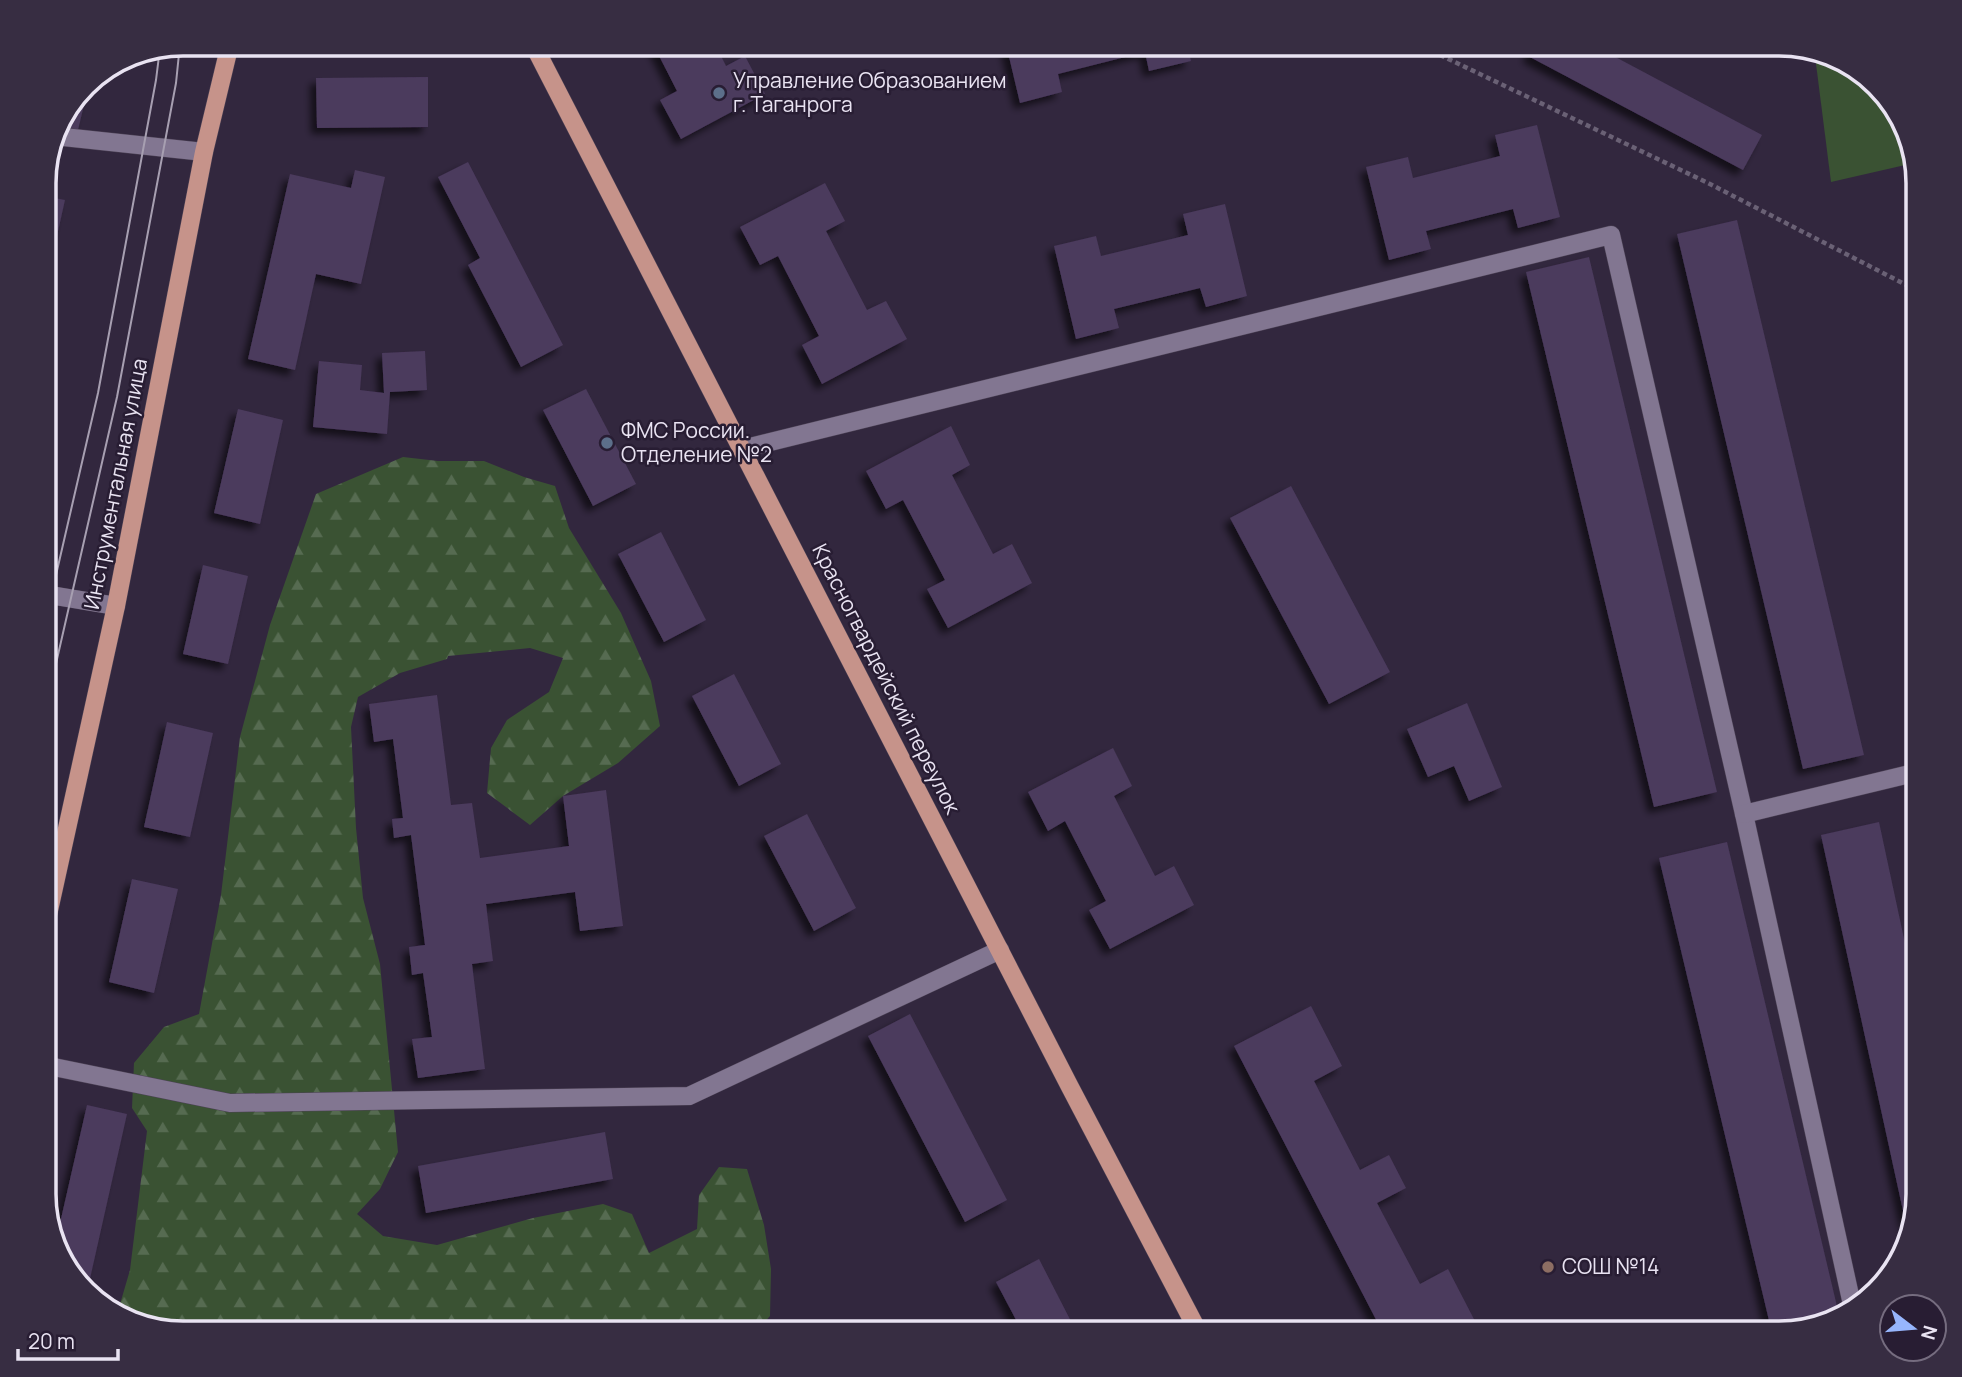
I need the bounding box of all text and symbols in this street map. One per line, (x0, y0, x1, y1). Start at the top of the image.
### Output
place label: Управление Образованием г. Таганрога (733, 66, 1007, 118)
marker: Управление Образованием г. Таганрога (711, 85, 727, 101)
street label: Инструментальная улица (77, 356, 153, 612)
place label: ФМС России. Отделение №2 (621, 416, 772, 468)
marker: ФМС России. Отделение №2 (599, 435, 615, 451)
street label: Красногвардейский переулок (806, 539, 968, 819)
place label: СОШ №14 (1562, 1252, 1659, 1280)
marker: СОШ №14 (1540, 1259, 1556, 1275)
north arrow (1878, 1293, 1948, 1363)
scale bar (18, 1318, 117, 1362)
text: N (1915, 1323, 1944, 1343)
text: 20 m (28, 1327, 75, 1355)

